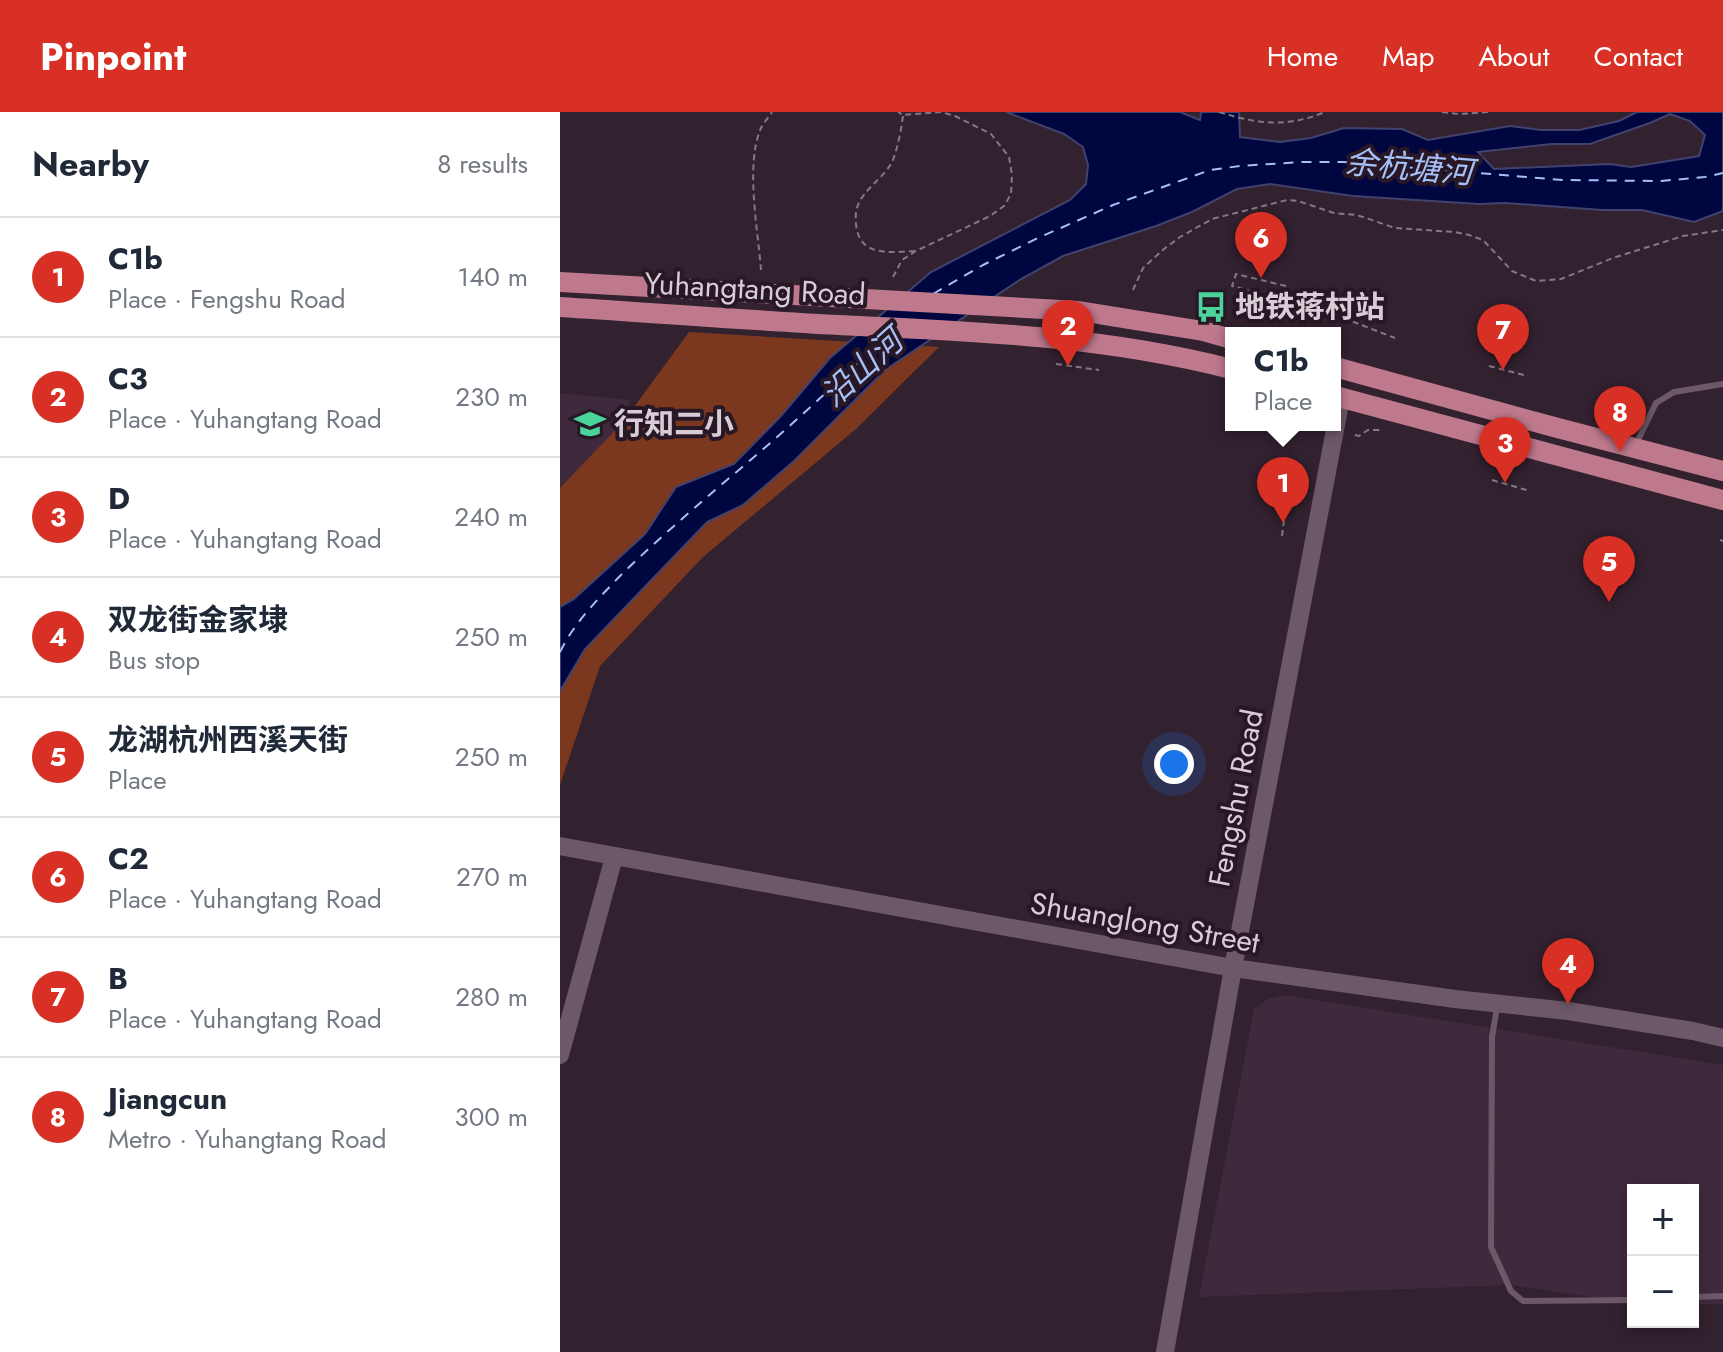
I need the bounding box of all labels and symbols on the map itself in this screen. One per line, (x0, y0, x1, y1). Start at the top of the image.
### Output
water label: 余杭塘河 (1343, 139, 1481, 196)
pin: 6 (1235, 212, 1287, 278)
street label: Yuhangtang Road (643, 261, 867, 316)
place label: 地铁蒋村站 (1235, 285, 1385, 328)
bus stop icon: 地铁蒋村站 (1194, 290, 1228, 324)
pin: 2 (1042, 300, 1094, 366)
pin: 7 (1477, 304, 1529, 370)
water label: 沿山河 (811, 315, 918, 417)
pin: 8 (1594, 386, 1646, 452)
place label: 行知二小 (614, 402, 734, 445)
school or university icon: 行知二小 (573, 407, 607, 441)
pin: 3 (1479, 417, 1531, 483)
pin: 1 (1257, 457, 1309, 523)
pin: 5 (1583, 536, 1635, 602)
street label: Fengshu Road (1197, 706, 1274, 890)
your location (1154, 744, 1194, 784)
street label: Shuanglong Street (1027, 881, 1264, 964)
pin: 4 (1542, 938, 1594, 1004)

